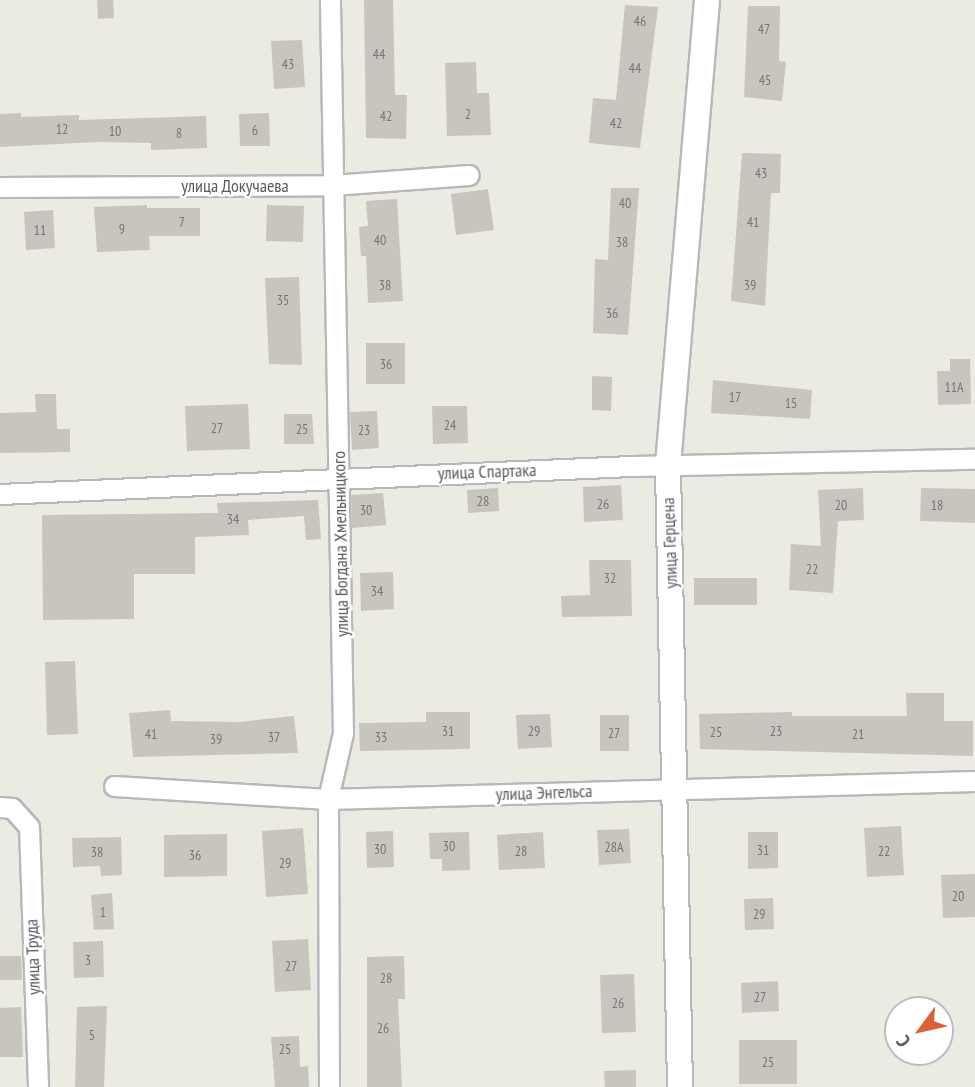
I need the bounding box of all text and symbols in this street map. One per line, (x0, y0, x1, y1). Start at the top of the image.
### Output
house number: 46 (634, 13, 646, 29)
house number: 47 (758, 21, 770, 37)
house number: 44 (373, 46, 385, 62)
house number: 43 (282, 56, 294, 72)
house number: 44 (629, 60, 641, 76)
house number: 45 (759, 72, 771, 88)
house number: 2 (465, 106, 471, 122)
house number: 42 (380, 108, 392, 124)
house number: 42 (610, 115, 622, 131)
house number: 12 (56, 121, 68, 137)
house number: 6 (252, 122, 258, 138)
house number: 10 (109, 123, 121, 139)
house number: 8 (176, 125, 182, 141)
house number: 43 (755, 165, 767, 181)
street label: улица Докучаева (181, 175, 289, 197)
house number: 40 (619, 195, 631, 211)
house number: 7 (179, 214, 185, 230)
house number: 41 (747, 214, 759, 230)
house number: 9 (119, 221, 125, 237)
house number: 11 (34, 222, 46, 238)
house number: 40 (374, 232, 386, 248)
house number: 38 (616, 234, 628, 250)
house number: 38 (379, 277, 391, 293)
house number: 39 (744, 277, 756, 293)
house number: 35 (277, 292, 289, 308)
house number: 36 (606, 305, 618, 321)
house number: 36 (380, 356, 392, 372)
house number: 11А (944, 379, 964, 395)
house number: 17 (729, 389, 741, 405)
house number: 15 (785, 395, 797, 411)
house number: 24 (444, 417, 456, 433)
house number: 27 (211, 420, 223, 436)
house number: 25 (296, 421, 308, 437)
house number: 23 (358, 422, 370, 438)
street label: улица Богдана Хмельницкого (329, 451, 353, 637)
street label: улица Спартака (437, 459, 537, 485)
house number: 28 (477, 493, 489, 509)
house number: 26 (597, 496, 609, 512)
street label: улица Герцена (658, 497, 682, 589)
house number: 20 (835, 497, 847, 513)
house number: 18 (931, 497, 943, 513)
house number: 30 (360, 502, 372, 518)
house number: 34 (227, 511, 239, 527)
house number: 22 (806, 561, 818, 577)
house number: 32 (604, 570, 616, 586)
house number: 34 (371, 583, 383, 599)
house number: 31 (442, 723, 454, 739)
house number: 29 (528, 723, 540, 739)
house number: 23 (770, 723, 782, 739)
house number: 25 (710, 724, 722, 740)
house number: 27 (608, 725, 620, 741)
house number: 41 (145, 726, 157, 742)
house number: 21 (852, 726, 864, 742)
house number: 37 (268, 729, 280, 745)
house number: 33 (375, 729, 387, 745)
house number: 39 (210, 731, 222, 747)
street label: улица Энгельса (495, 781, 593, 805)
house number: 30 (443, 838, 455, 854)
house number: 28А (604, 839, 624, 855)
house number: 30 (374, 841, 386, 857)
house number: 31 (757, 842, 769, 858)
house number: 28 (515, 843, 527, 859)
house number: 22 (878, 843, 890, 859)
house number: 38 (91, 844, 103, 860)
house number: 36 (189, 847, 201, 863)
house number: 29 (279, 855, 291, 871)
house number: 20 (952, 888, 964, 904)
house number: 1 (100, 904, 106, 920)
house number: 29 (753, 906, 765, 922)
street label: улица Труда (21, 918, 45, 996)
house number: 3 (85, 952, 91, 968)
house number: 27 (285, 958, 297, 974)
house number: 28 (380, 970, 392, 986)
house number: 27 (754, 989, 766, 1005)
house number: 26 (612, 995, 624, 1011)
north arrow (884, 996, 954, 1066)
house number: 26 (377, 1020, 389, 1036)
house number: 5 (89, 1027, 95, 1043)
text: С (891, 1031, 915, 1052)
house number: 25 (279, 1041, 291, 1057)
house number: 25 (762, 1054, 774, 1070)

